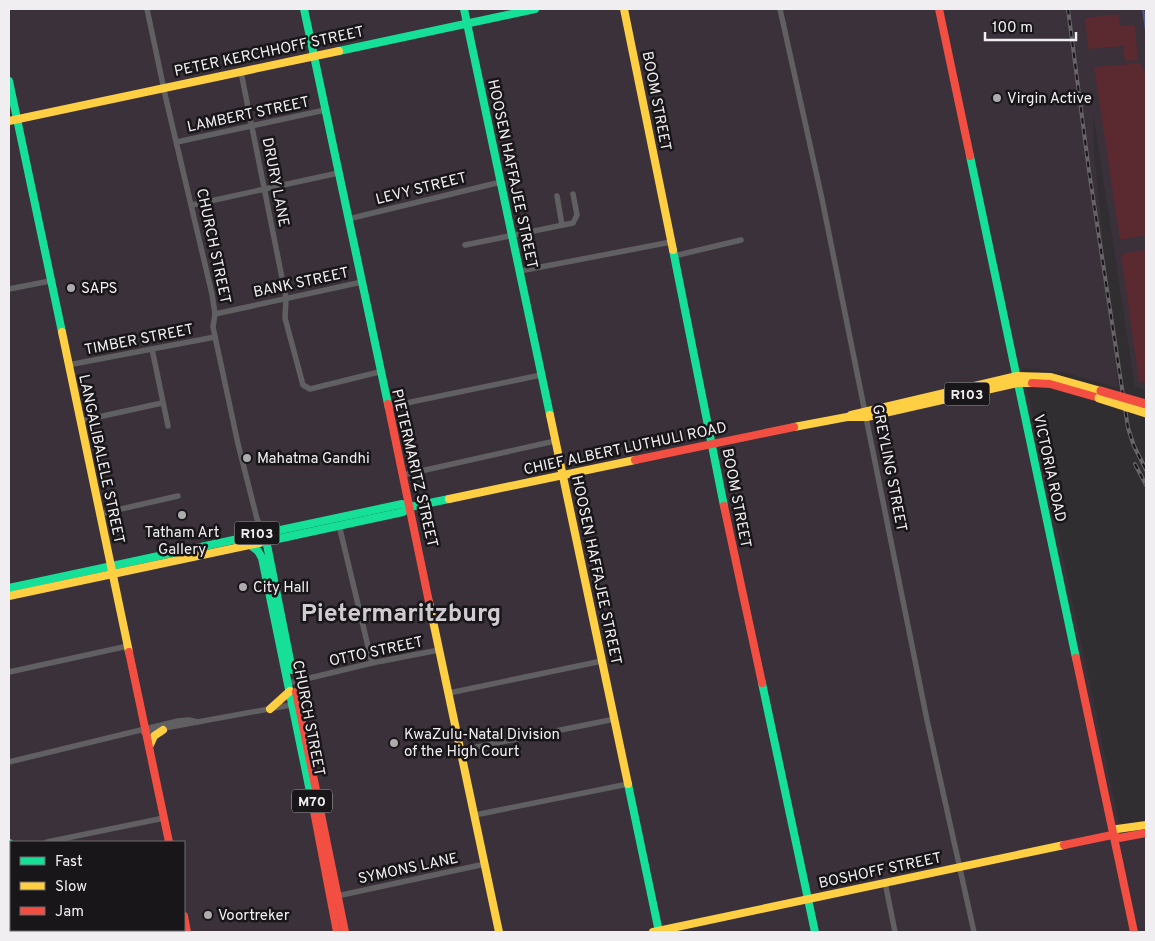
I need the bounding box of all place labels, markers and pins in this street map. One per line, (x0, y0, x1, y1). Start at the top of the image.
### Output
place label: Virgin Active (1007, 90, 1092, 109)
marker: Virgin Active (991, 92, 1003, 104)
place label: SAPS (81, 280, 118, 299)
marker: SAPS (65, 282, 77, 294)
place label: Mahatma Gandhi (257, 450, 370, 469)
marker: Mahatma Gandhi (241, 452, 253, 464)
marker: Tatham Art Gallery (176, 509, 188, 521)
place label: Tatham Art Gallery (145, 524, 219, 560)
place label: City Hall (253, 579, 309, 598)
marker: City Hall (237, 581, 249, 593)
place label: KwaZulu-Natal Division of the High Court (404, 726, 560, 762)
marker: KwaZulu-Natal Division of the High Court (388, 737, 400, 749)
place label: Voortreker (218, 907, 290, 926)
marker: Voortreker (202, 909, 214, 921)

